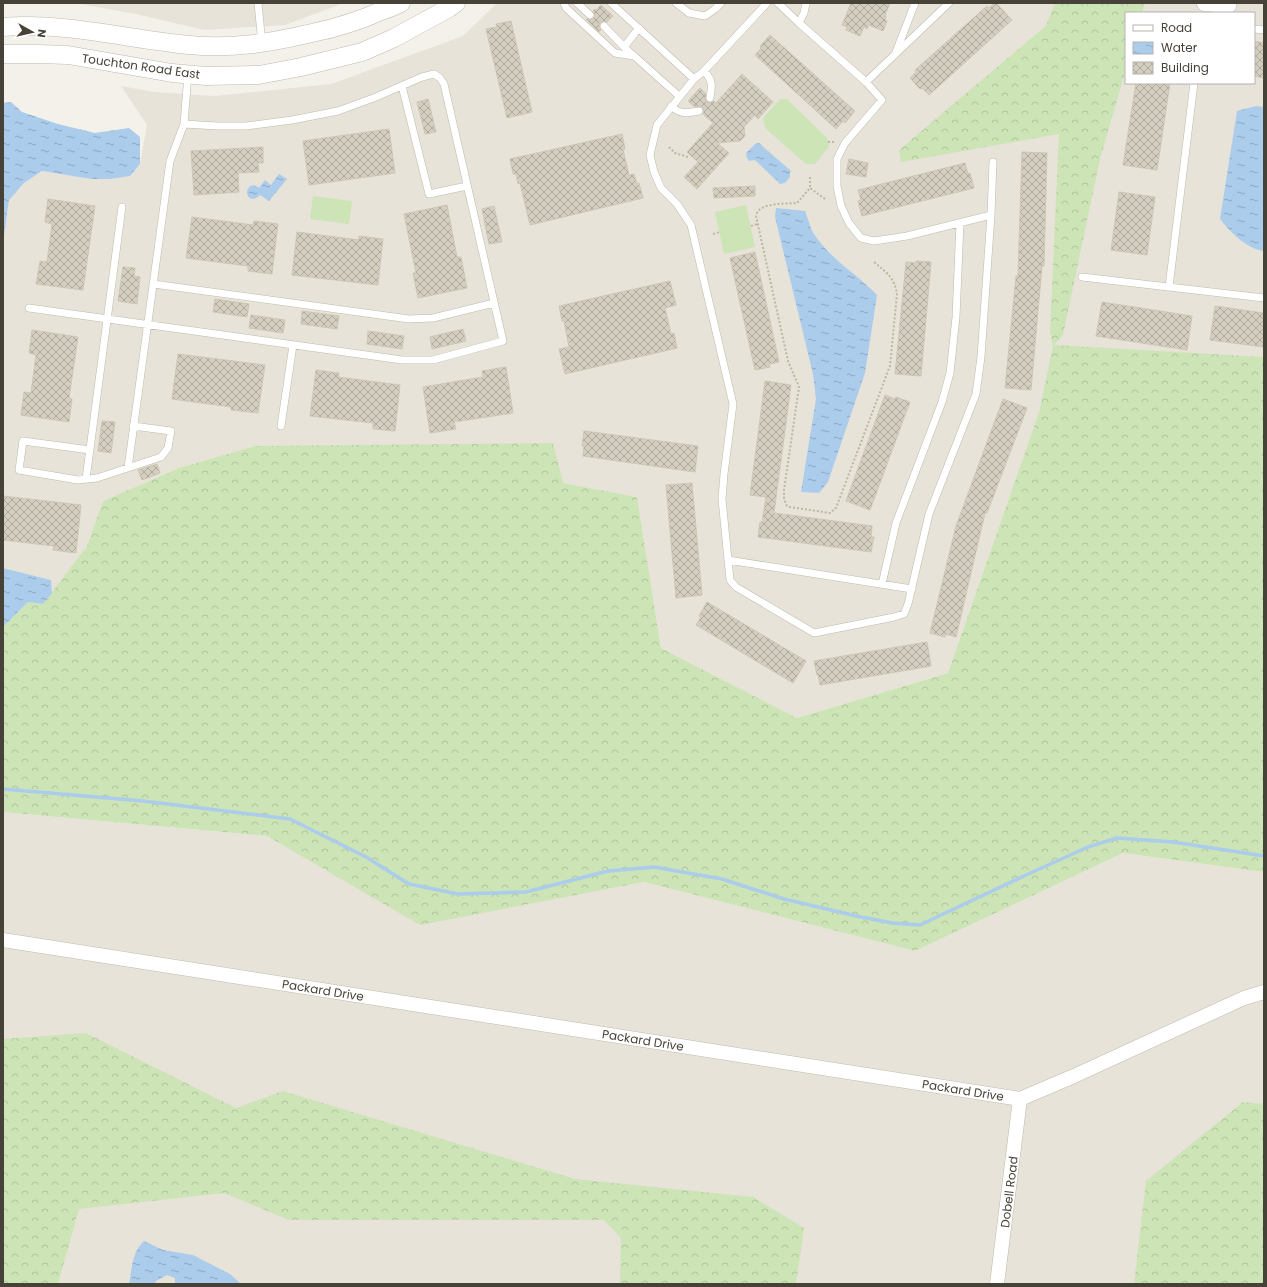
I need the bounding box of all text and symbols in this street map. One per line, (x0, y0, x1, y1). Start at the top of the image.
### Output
north arrow (12, 12, 52, 52)
legend (1125, 12, 1255, 84)
text: Road (1161, 19, 1192, 36)
text: N (33, 28, 50, 39)
text: Water (1161, 39, 1198, 56)
street label: Touchton Road East (81, 49, 201, 83)
text: Building (1161, 59, 1209, 76)
street label: Packard Drive (281, 975, 365, 1005)
street label: Packard Drive (601, 1025, 685, 1055)
street label: Packard Drive (921, 1075, 1005, 1105)
street label: Dobell Road (996, 1155, 1022, 1229)

